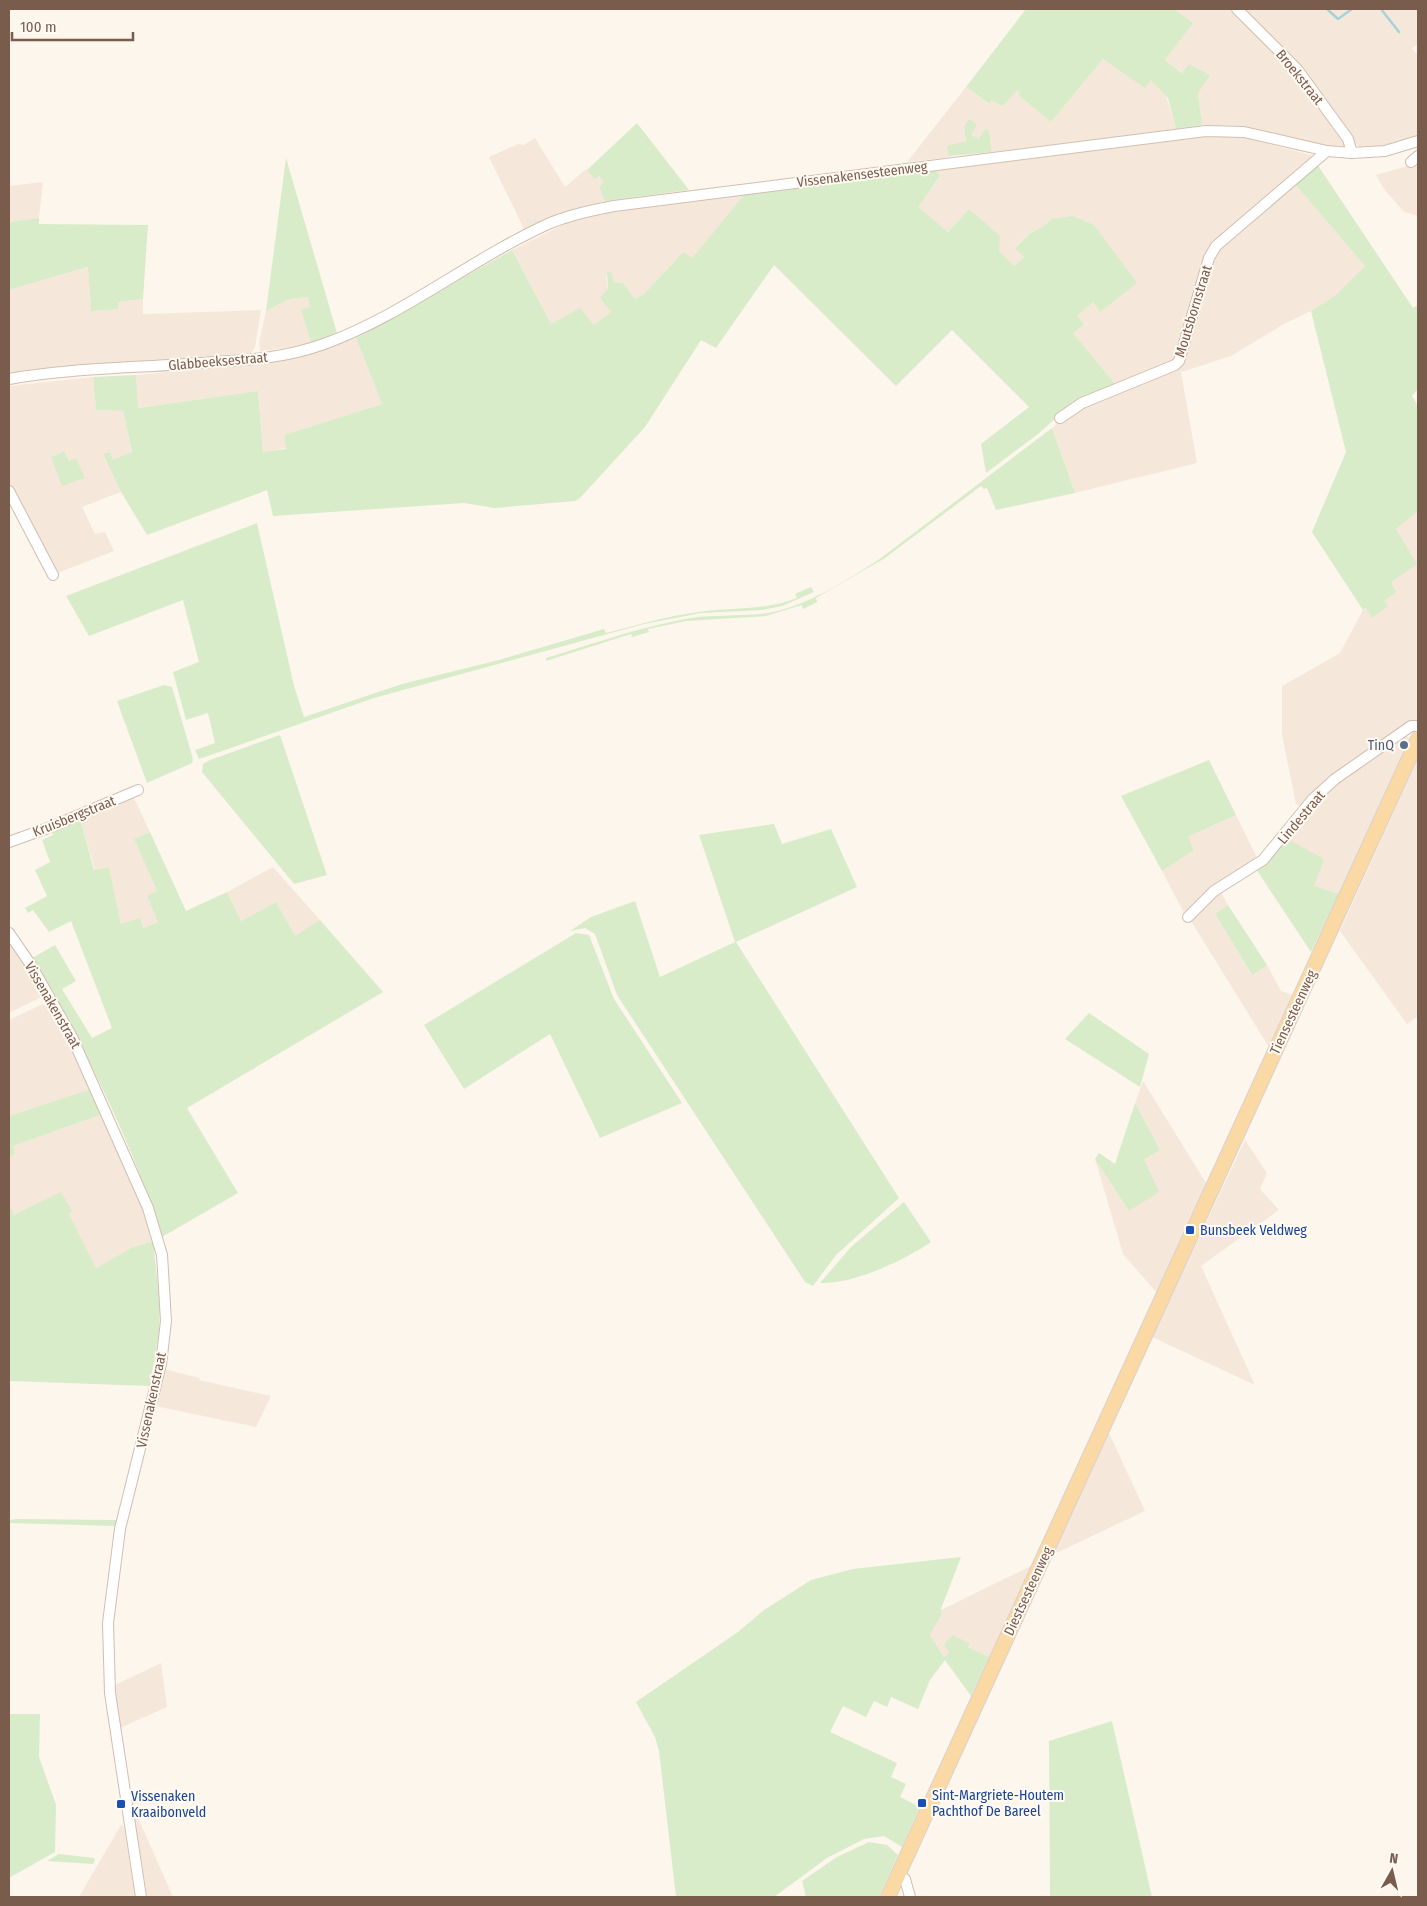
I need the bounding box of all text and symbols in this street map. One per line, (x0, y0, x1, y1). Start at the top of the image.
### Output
scale bar (12, 10, 134, 42)
text: 100 m (20, 18, 57, 36)
street label: Broekstraat (1272, 46, 1327, 109)
street label: Vissenakensesteenweg (796, 158, 929, 191)
street label: Moutsbornstraat (1171, 263, 1216, 359)
street label: Glabbeeksestraat (168, 349, 269, 374)
place label: TinQ (1368, 737, 1394, 754)
marker: TinQ (1398, 739, 1410, 751)
street label: Lindestraat (1274, 787, 1329, 848)
street label: Kruisbergstraat (30, 792, 119, 841)
street label: Vissenakenstraat (21, 959, 85, 1052)
street label: Tiensesteenweg (1266, 967, 1321, 1057)
place label: Bunsbeek Veldweg (1200, 1222, 1307, 1239)
marker: Bunsbeek Veldweg (1184, 1224, 1196, 1236)
street label: Vissenakenstraat (133, 1350, 170, 1450)
street label: Diestsesteenweg (1000, 1544, 1057, 1638)
place label: Sint-Margriete-Houtem Pachthof De Bareel (932, 1787, 1064, 1820)
place label: Vissenaken Kraaibonveld (131, 1788, 206, 1821)
marker: Sint-Margriete-Houtem Pachthof De Bareel (916, 1797, 928, 1809)
marker: Vissenaken Kraaibonveld (115, 1798, 127, 1810)
north arrow (1367, 1846, 1417, 1896)
text: N (1388, 1850, 1399, 1868)

